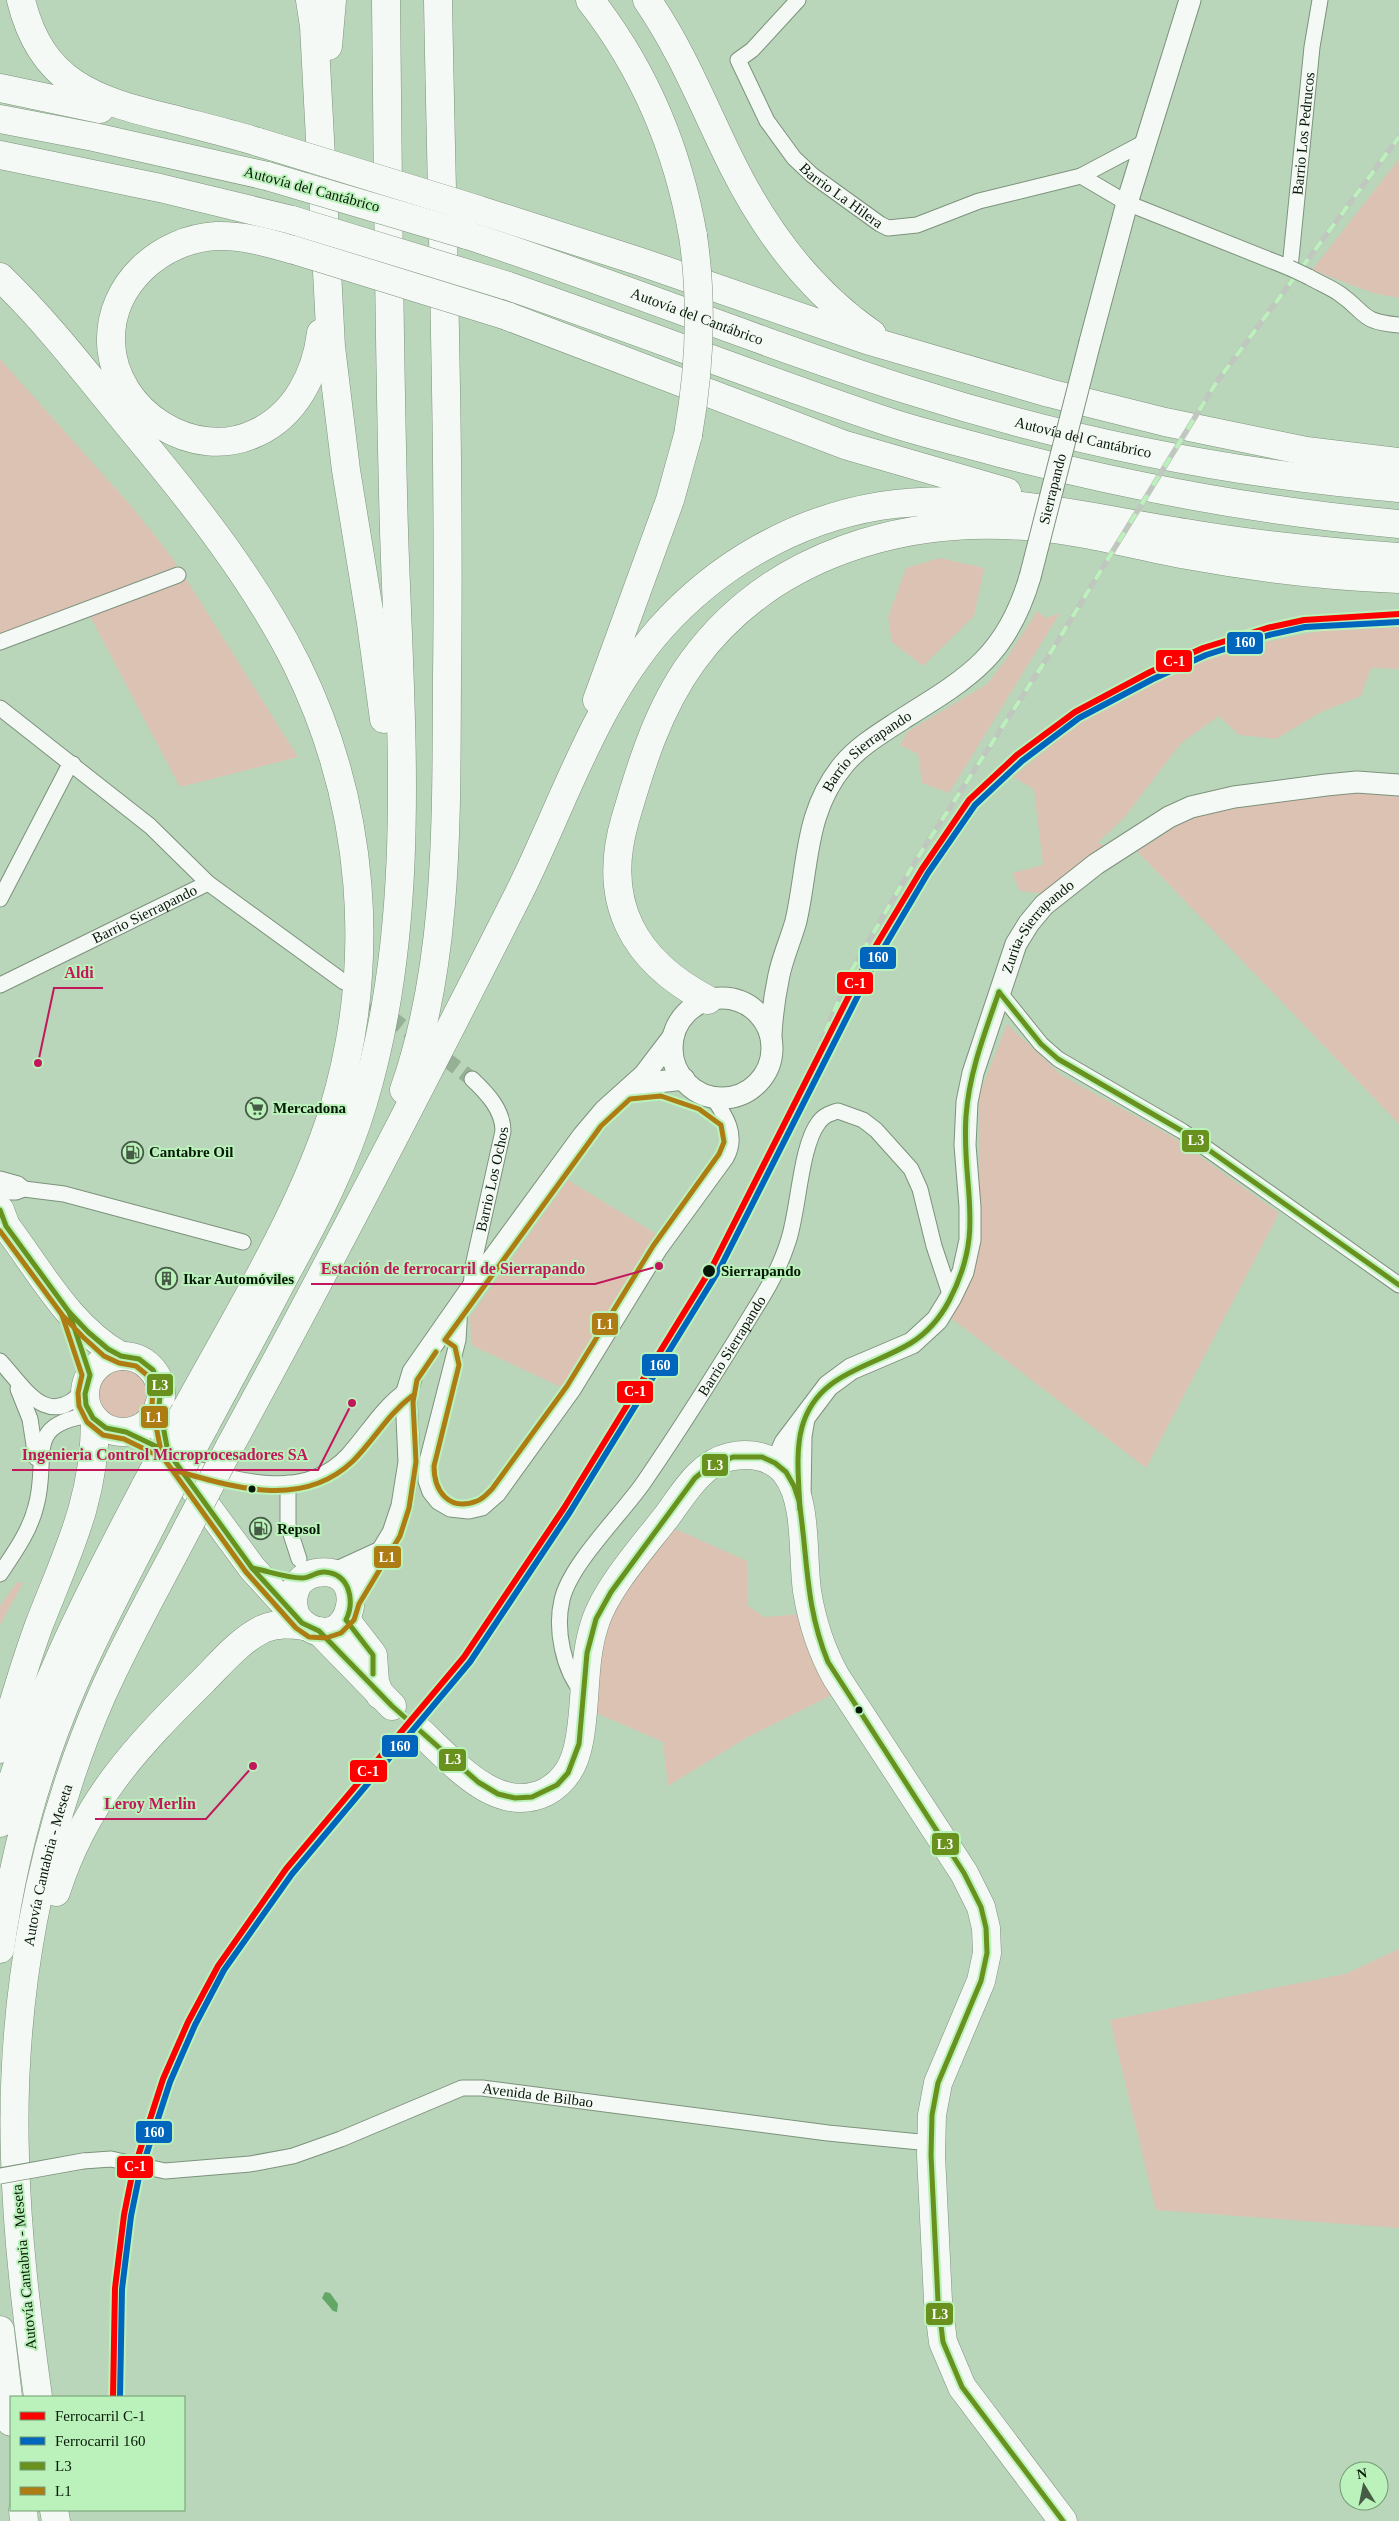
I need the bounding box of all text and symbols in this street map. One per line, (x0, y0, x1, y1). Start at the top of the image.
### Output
street label: Barrio Los Pedrucos (1289, 71, 1317, 196)
street label: Barrio La Hilera (796, 160, 886, 232)
street label: Autovía del Cantábrico (242, 163, 382, 215)
street label: Autovía del Cantábrico (628, 285, 765, 348)
street label: Autovía del Cantábrico (1013, 414, 1153, 461)
street label: Sierrapando (1036, 452, 1069, 526)
line badge: 160 (1226, 631, 1264, 655)
text: 160 (1235, 635, 1256, 650)
line badge: C-1 (1155, 649, 1193, 673)
text: C-1 (1163, 654, 1185, 669)
street label: Barrio Sierrapando (819, 708, 914, 794)
street label: Zurita-Sierrapando (999, 877, 1077, 975)
street label: Barrio Sierrapando (90, 882, 200, 947)
line badge: 160 (859, 946, 897, 970)
text: 160 (868, 950, 889, 965)
callout: Aldi (54, 957, 103, 988)
text: Aldi (64, 964, 94, 981)
line badge: C-1 (836, 971, 874, 995)
text: C-1 (844, 976, 866, 991)
supermarket icon: Mercadona (245, 1096, 269, 1120)
place label: Mercadona (273, 1100, 347, 1116)
street label: Barrio Los Ochos (473, 1127, 511, 1233)
line badge: L3 (1181, 1129, 1210, 1153)
text: L3 (1188, 1133, 1204, 1148)
fuel station icon: Cantabre Oil (121, 1140, 145, 1164)
place label: Cantabre Oil (149, 1144, 233, 1160)
callout: Estación de ferrocarril de Sierrapando (311, 1253, 595, 1284)
text: Estación de ferrocarril de Sierrapando (321, 1260, 585, 1278)
marker: Sierrapando (701, 1263, 717, 1279)
place label: Sierrapando (721, 1263, 801, 1279)
building icon: Ikar Automóviles (155, 1267, 179, 1291)
place label: Ikar Automóviles (183, 1271, 294, 1287)
street label: Barrio Sierrapando (695, 1293, 769, 1399)
line badge: L1 (591, 1312, 619, 1336)
text: L1 (597, 1317, 613, 1332)
line badge: 160 (641, 1353, 679, 1377)
text: 160 (650, 1358, 671, 1373)
line badge: L3 (146, 1373, 174, 1397)
text: L3 (152, 1378, 168, 1393)
line badge: C-1 (616, 1380, 654, 1404)
text: C-1 (624, 1384, 646, 1399)
line badge: L1 (140, 1405, 169, 1429)
text: L1 (146, 1410, 162, 1425)
callout: Ingenieria Control Microprocesadores SA (12, 1439, 318, 1470)
text: Ingenieria Control Microprocesadores SA (22, 1446, 309, 1464)
line badge: L3 (701, 1453, 729, 1477)
text: L3 (707, 1458, 723, 1473)
unlabelled marker (247, 1484, 257, 1494)
fuel station icon: Repsol (249, 1517, 273, 1541)
place label: Repsol (277, 1521, 320, 1537)
line badge: L1 (373, 1545, 402, 1569)
text: L1 (379, 1550, 395, 1565)
unlabelled marker (854, 1705, 864, 1715)
line badge: 160 (381, 1734, 419, 1758)
text: 160 (390, 1739, 411, 1754)
line badge: L3 (438, 1748, 467, 1772)
text: L3 (445, 1752, 461, 1767)
line badge: C-1 (349, 1759, 388, 1783)
text: C-1 (357, 1764, 379, 1779)
street label: Autovía Cantabria - Meseta (21, 1782, 76, 1947)
callout: Leroy Merlin (95, 1788, 206, 1819)
text: Leroy Merlin (104, 1795, 196, 1813)
line badge: L3 (931, 1832, 960, 1856)
text: L3 (937, 1837, 953, 1852)
street label: Avenida de Bilbao (482, 2080, 594, 2110)
line badge: 160 (135, 2120, 173, 2144)
text: 160 (144, 2125, 165, 2140)
line badge: C-1 (116, 2155, 154, 2179)
text: C-1 (124, 2159, 146, 2174)
street label: Autovía Cantabria - Meseta (9, 2183, 39, 2350)
line badge: L3 (925, 2302, 954, 2326)
text: L3 (932, 2307, 948, 2322)
legend (10, 2396, 185, 2511)
text: Ferrocarril C-1 (55, 2408, 145, 2424)
text: Ferrocarril 160 (55, 2433, 145, 2449)
text: L3 (55, 2458, 72, 2474)
north arrow (1339, 2461, 1389, 2511)
text: N (1356, 2465, 1368, 2482)
text: L1 (55, 2483, 72, 2499)

